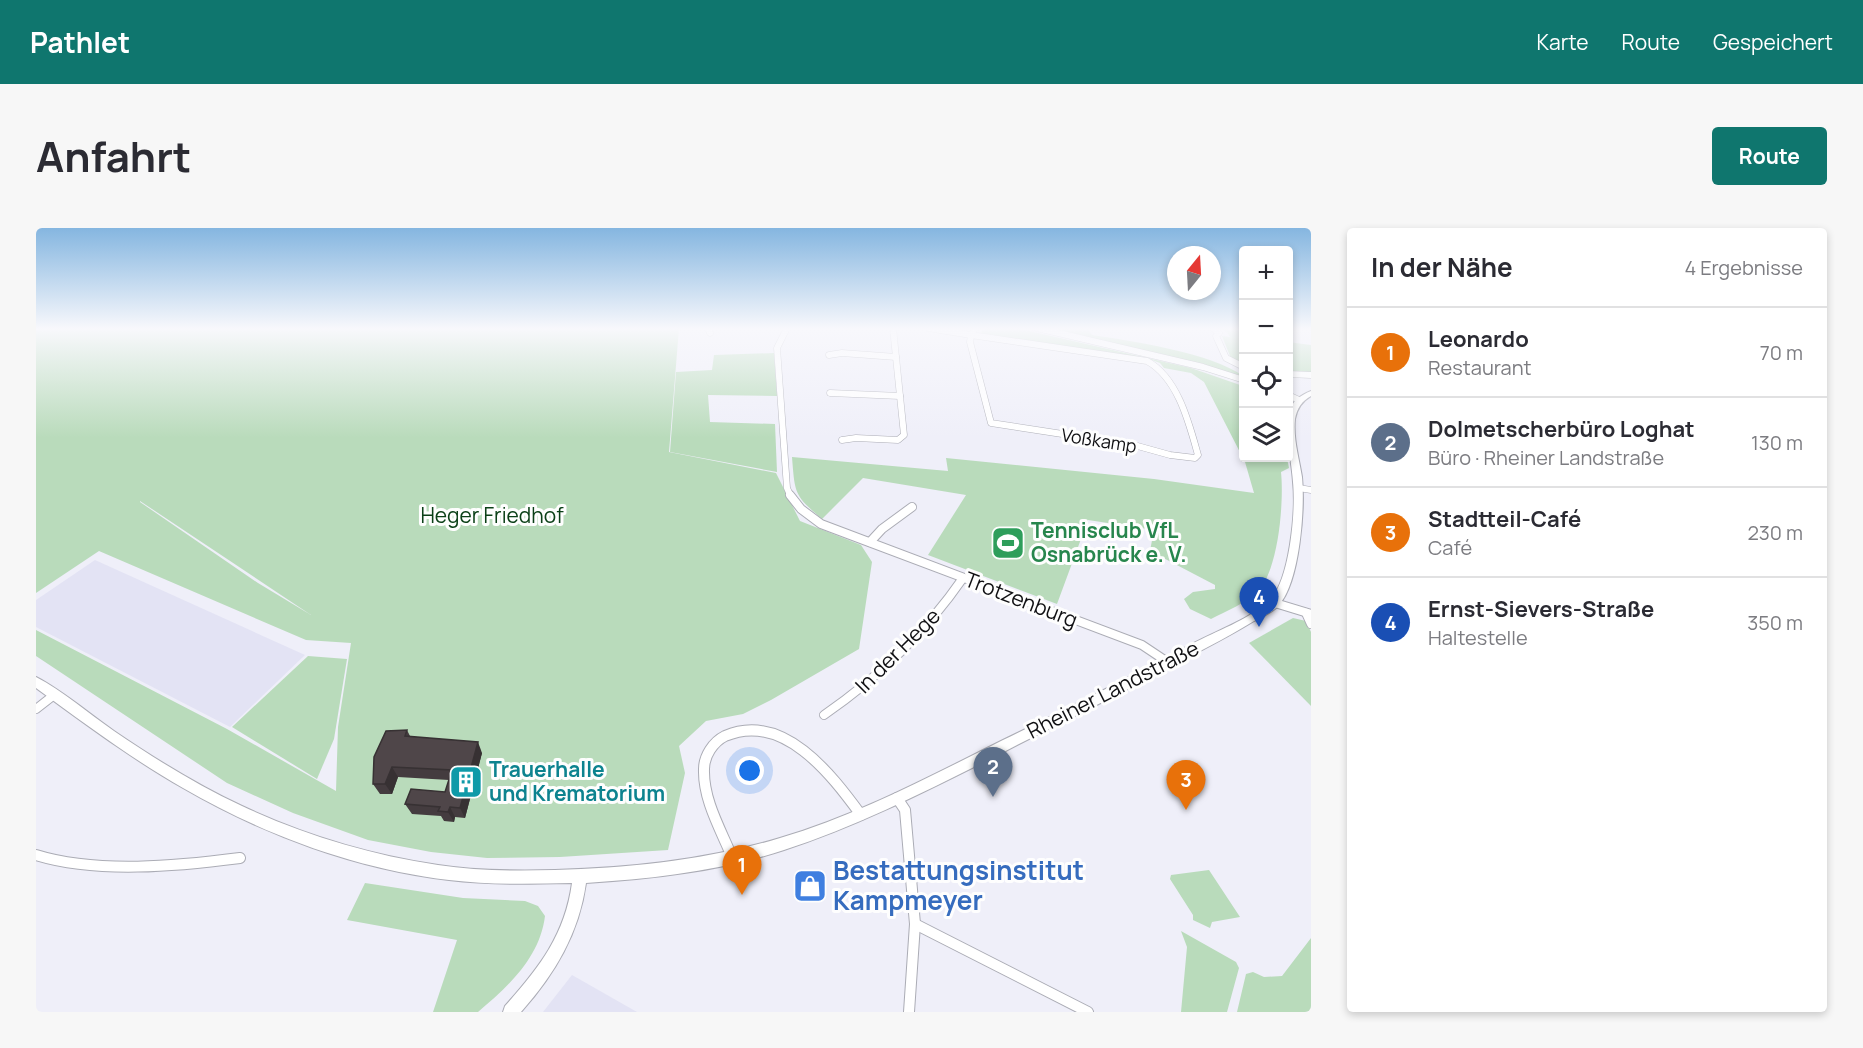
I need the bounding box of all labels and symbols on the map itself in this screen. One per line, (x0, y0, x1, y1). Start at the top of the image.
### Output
north arrow (1167, 246, 1221, 300)
street label: Voßkamp (1060, 422, 1139, 458)
park label: Heger Friedhof (420, 501, 564, 529)
place label: Tennisclub VfL Osnabrück e. V. (1031, 516, 1187, 568)
sports icon: Tennisclub VfL Osnabrück e. V. (990, 525, 1026, 561)
street label: Trotzenburg (961, 565, 1082, 633)
pin: 4 (1240, 578, 1278, 627)
street label: In der Hege (849, 602, 946, 699)
street label: Rheiner Landstraße (1022, 634, 1203, 745)
pin: 2 (974, 748, 1012, 797)
place label: Trauerhalle und Krematorium (489, 755, 665, 807)
your location (735, 756, 764, 785)
pin: 3 (1166, 760, 1206, 810)
building icon: Trauerhalle und Krematorium (448, 764, 484, 800)
pin: 1 (722, 846, 762, 895)
place label: Bestattungsinstitut Kampmeyer (833, 852, 1084, 918)
shop icon: Bestattungsinstitut Kampmeyer (792, 868, 828, 904)

